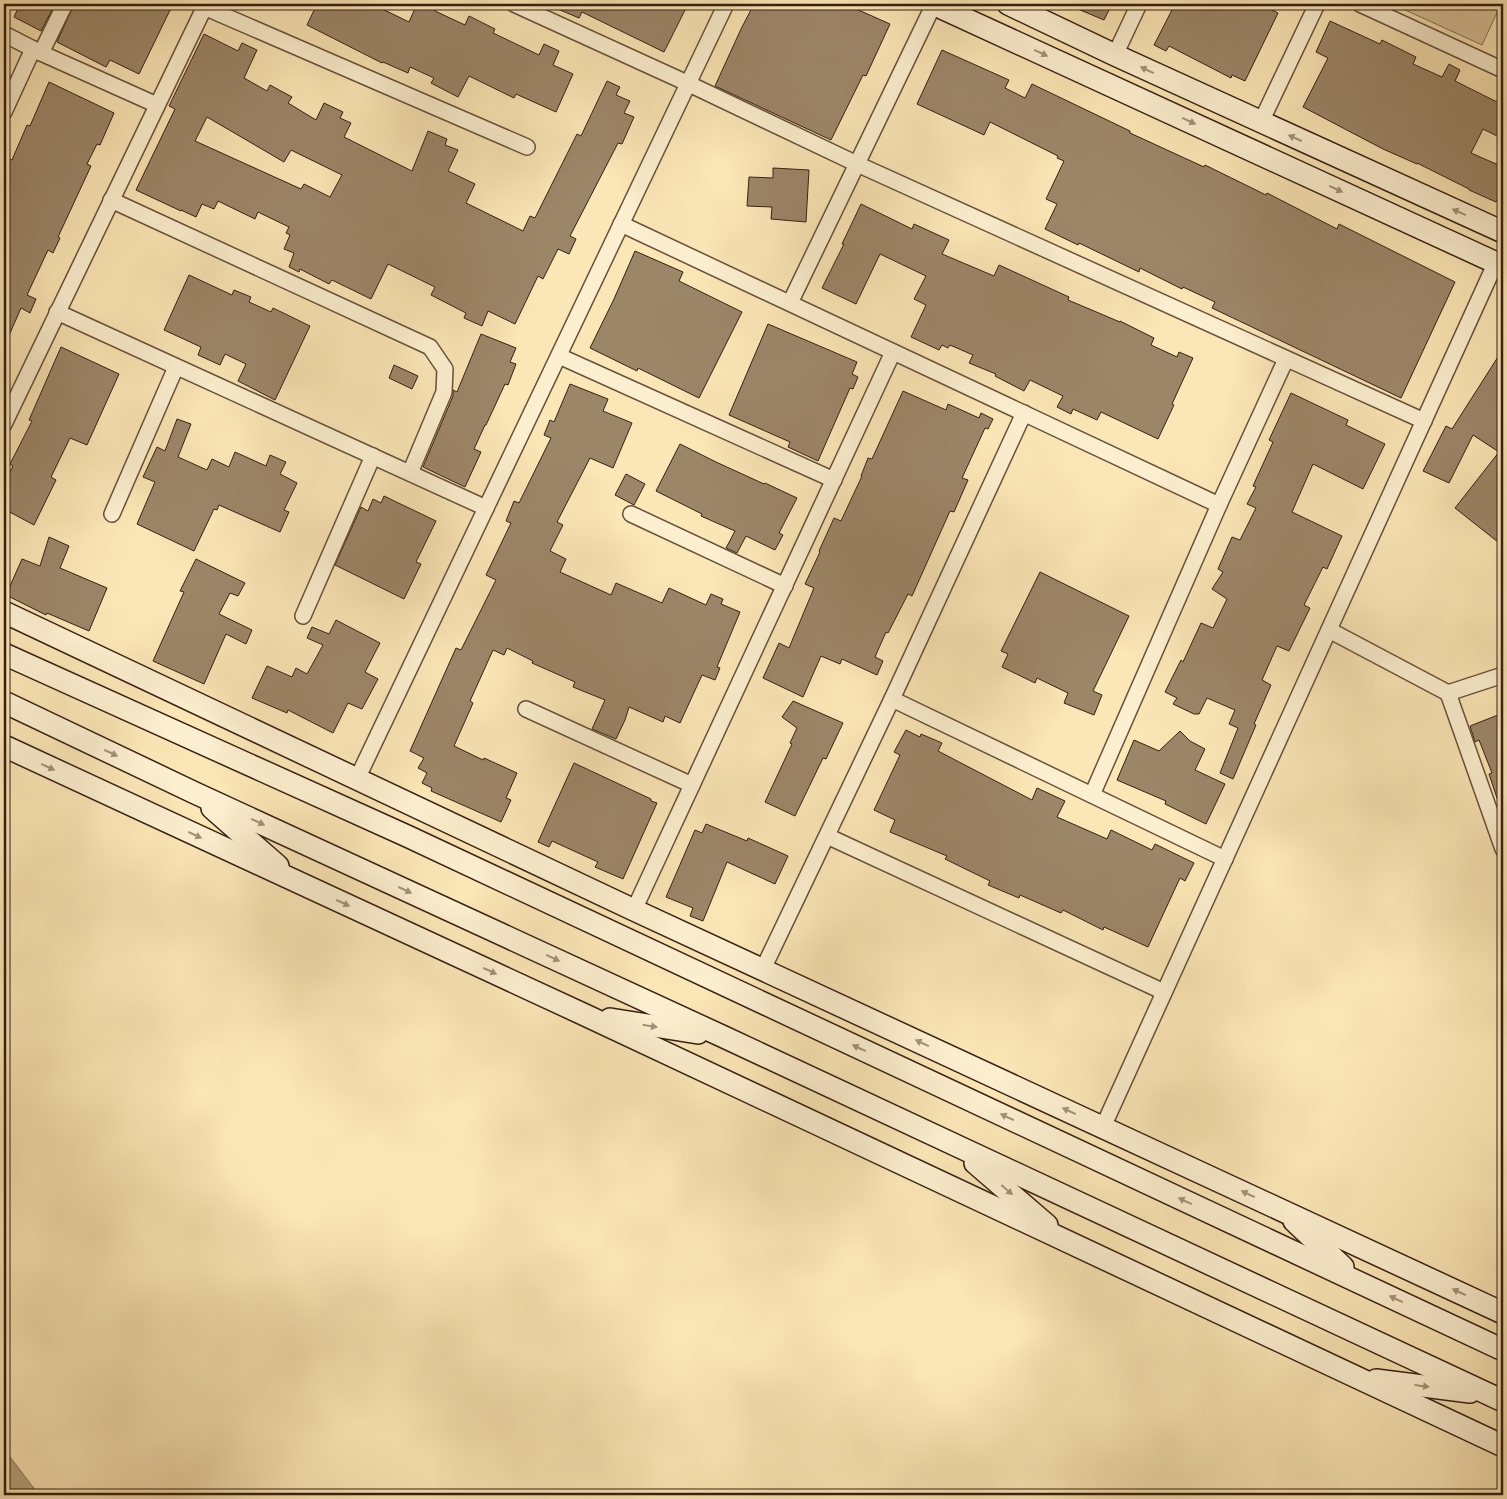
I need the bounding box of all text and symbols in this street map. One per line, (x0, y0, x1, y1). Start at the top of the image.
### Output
one-way arrow (1034, 50, 1048, 58)
one-way arrow (1140, 66, 1154, 74)
one-way arrow (1181, 117, 1196, 125)
one-way arrow (1288, 133, 1302, 141)
one-way arrow (1329, 185, 1343, 193)
one-way arrow (1452, 207, 1466, 215)
one-way arrow (104, 749, 118, 757)
one-way arrow (41, 763, 55, 771)
one-way arrow (251, 818, 265, 826)
one-way arrow (188, 832, 202, 840)
one-way arrow (398, 886, 413, 895)
one-way arrow (336, 900, 350, 908)
one-way arrow (546, 955, 560, 963)
one-way arrow (483, 968, 497, 976)
one-way arrow (643, 1022, 659, 1030)
one-way arrow (914, 1039, 929, 1047)
one-way arrow (852, 1044, 866, 1052)
one-way arrow (1062, 1107, 1076, 1115)
one-way arrow (999, 1113, 1014, 1121)
one-way arrow (1000, 1184, 1012, 1196)
one-way arrow (1241, 1190, 1255, 1198)
one-way arrow (1178, 1196, 1193, 1205)
one-way arrow (1452, 1288, 1466, 1296)
one-way arrow (1389, 1295, 1403, 1303)
one-way arrow (1414, 1382, 1430, 1390)

